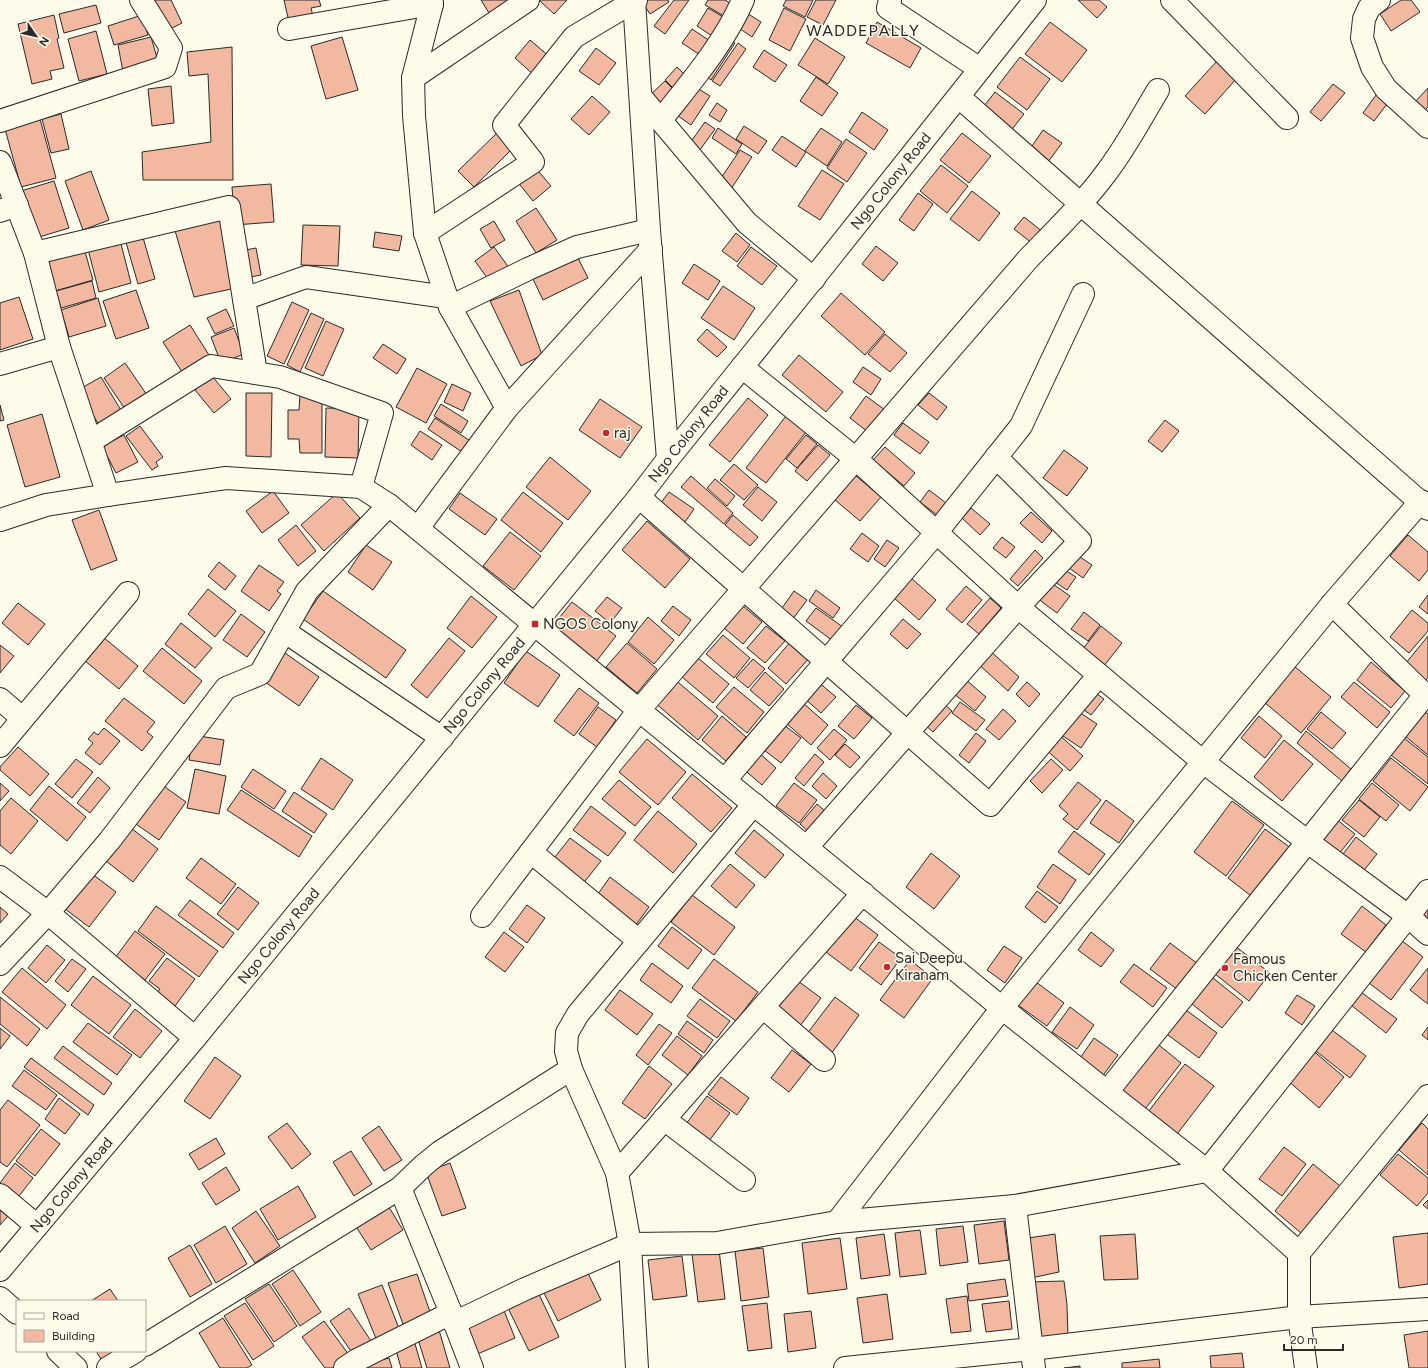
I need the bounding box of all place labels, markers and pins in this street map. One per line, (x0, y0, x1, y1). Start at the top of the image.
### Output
place label: raj (614, 424, 631, 442)
marker: raj (601, 428, 611, 438)
place label: NGOS Colony (543, 615, 638, 633)
marker: NGOS Colony (530, 619, 540, 629)
place label: Sai Deepu Kiranam (895, 949, 963, 984)
place label: Famous Chicken Center (1233, 950, 1337, 985)
marker: Sai Deepu Kiranam (882, 962, 892, 972)
marker: Famous Chicken Center (1220, 963, 1230, 973)

